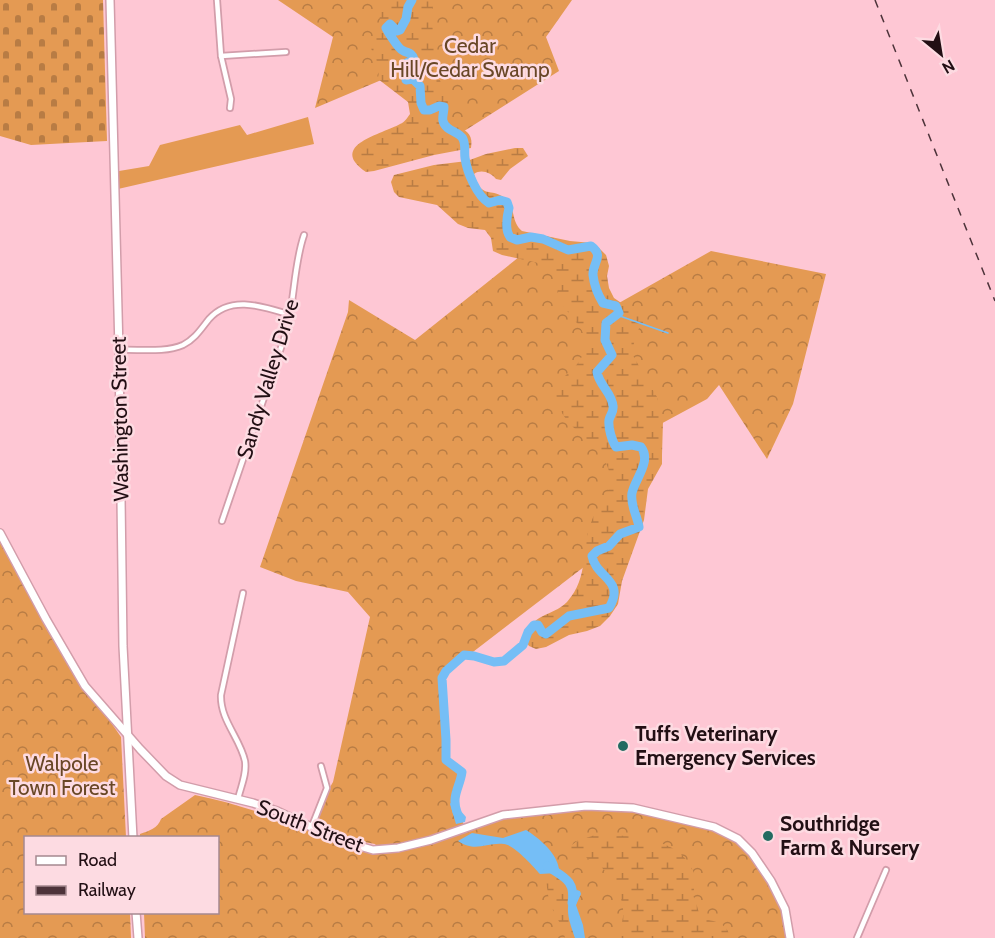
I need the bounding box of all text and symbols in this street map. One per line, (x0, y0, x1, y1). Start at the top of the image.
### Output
north arrow (911, 24, 971, 84)
park label: Cedar Hill/Cedar Swamp (390, 33, 550, 82)
text: N (939, 56, 958, 78)
street label: Sandy Valley Drive (231, 296, 304, 462)
street label: Washington Street (106, 336, 133, 502)
place label: Tuffs Veterinary Emergency Services (635, 721, 816, 770)
marker: Tuffs Veterinary Emergency Services (616, 739, 630, 753)
park label: Walpole Town Forest (8, 751, 116, 800)
street label: South Street (253, 794, 367, 857)
place label: Southridge Farm & Nursery (780, 811, 920, 860)
marker: Southridge Farm & Nursery (761, 829, 775, 843)
legend (24, 836, 219, 914)
text: Road (78, 849, 117, 871)
text: Railway (78, 879, 136, 901)

